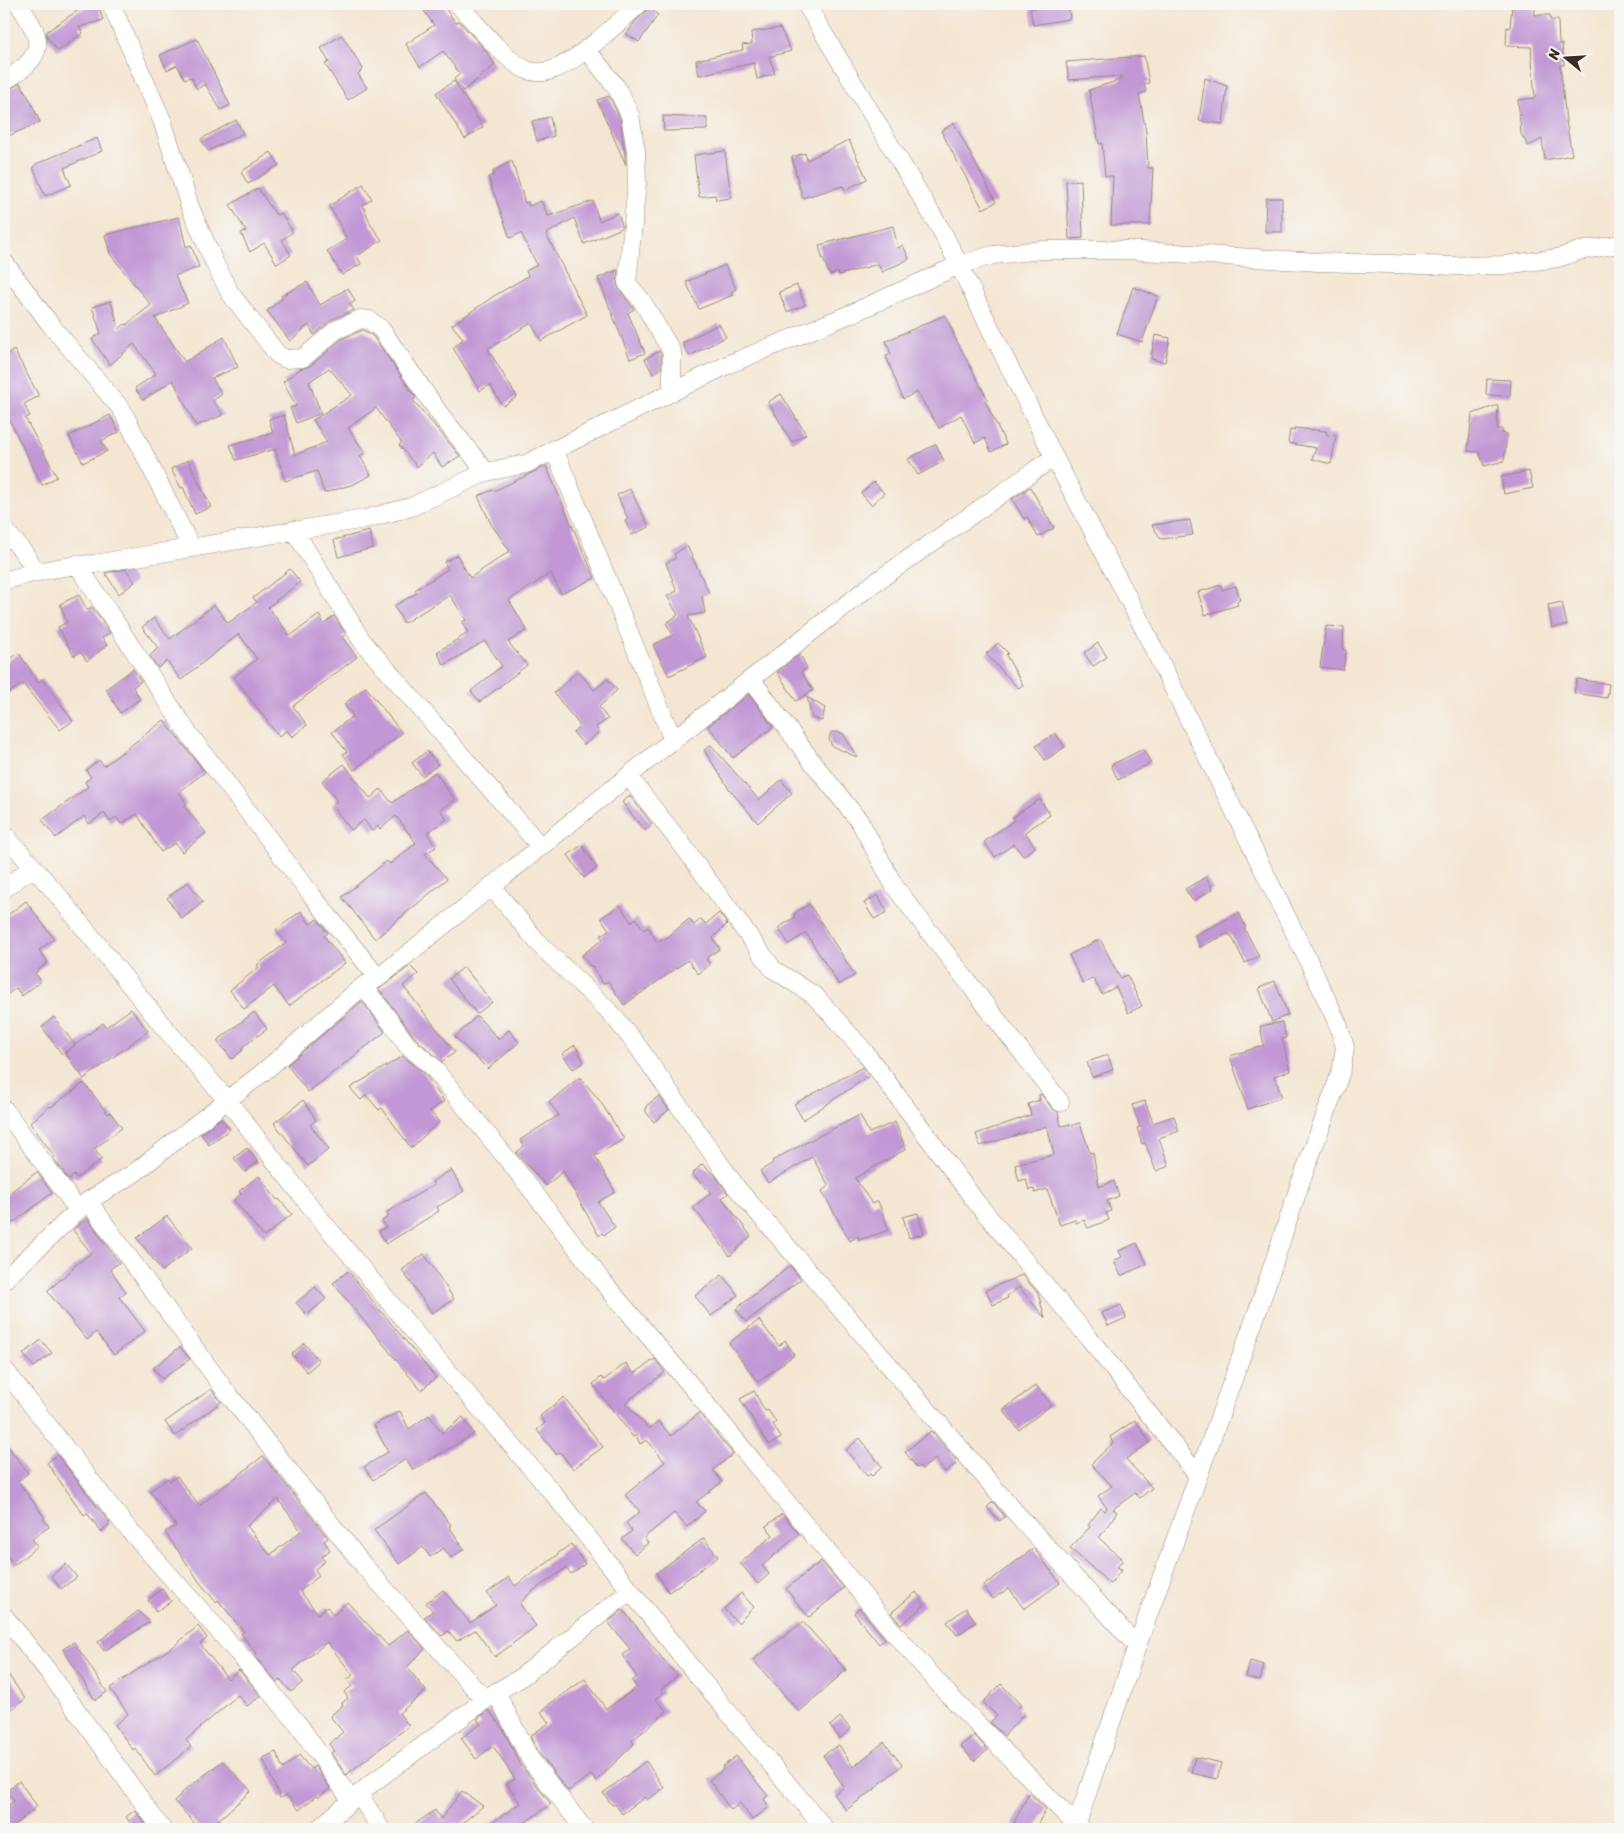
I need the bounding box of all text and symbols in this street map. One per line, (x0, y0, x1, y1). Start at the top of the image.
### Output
north arrow (1542, 32, 1592, 82)
text: N (1540, 45, 1568, 64)

